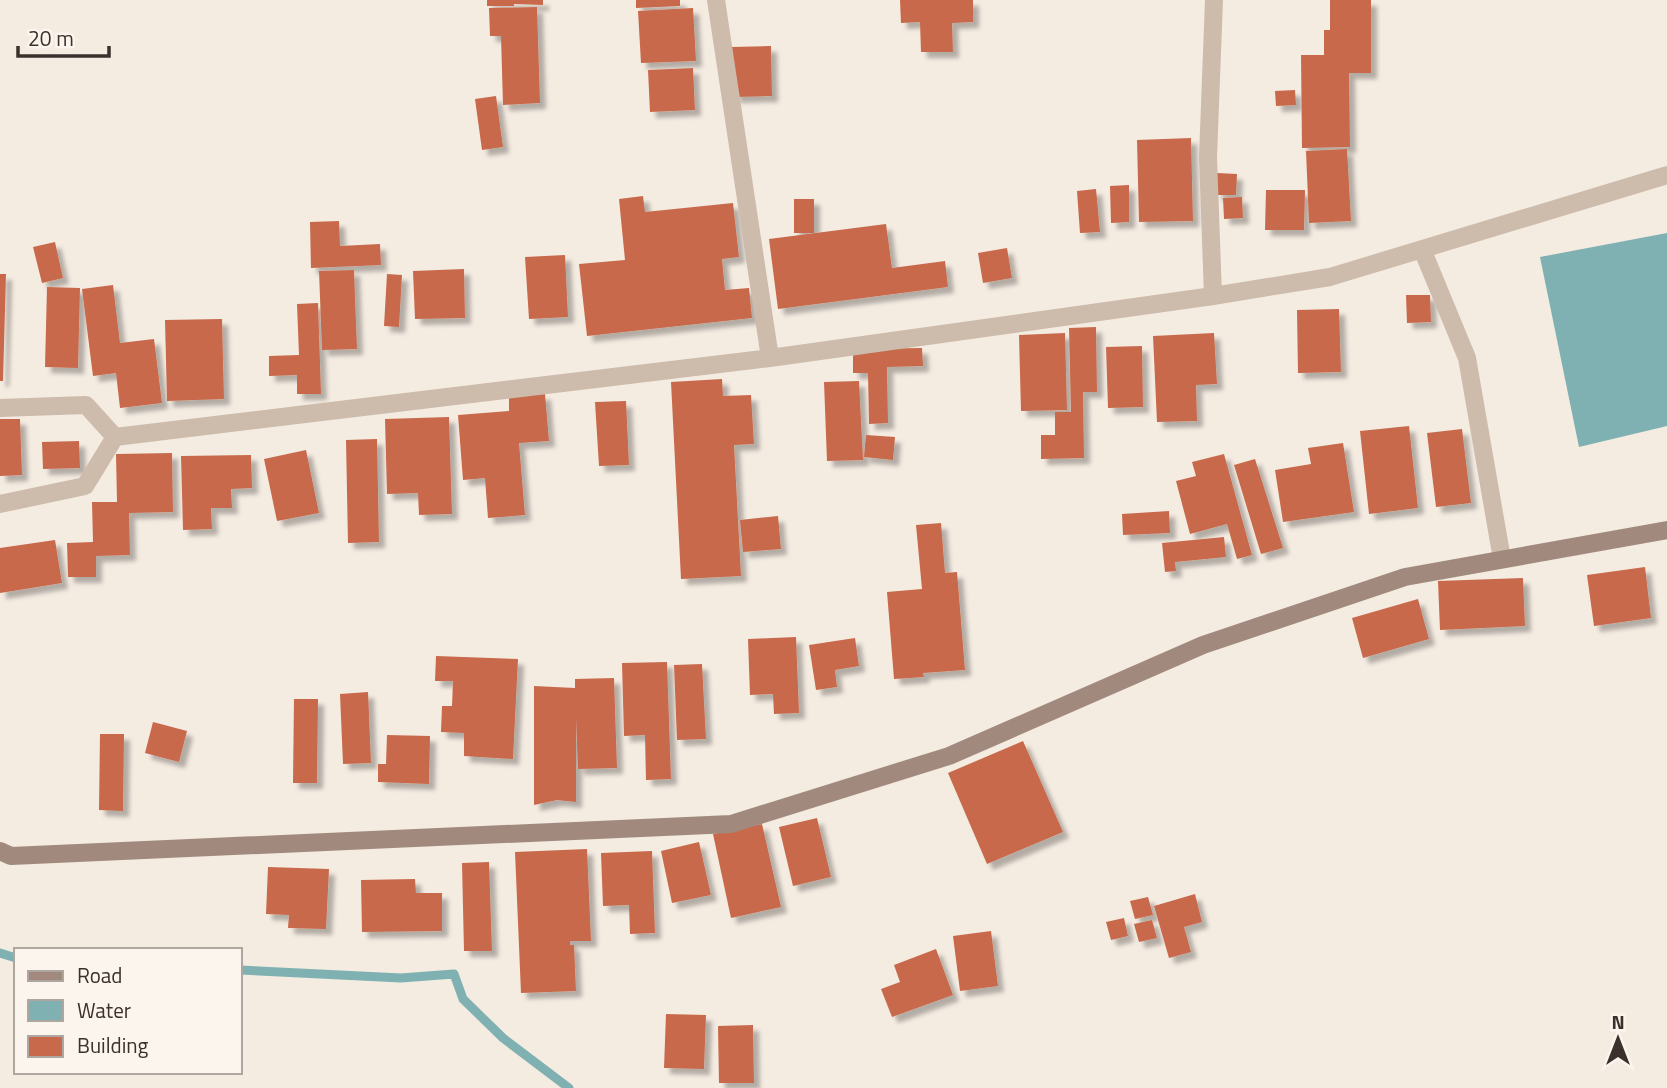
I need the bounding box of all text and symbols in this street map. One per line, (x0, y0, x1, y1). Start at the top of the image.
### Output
scale bar (18, 14, 108, 58)
text: 20 m (28, 22, 74, 54)
legend (14, 948, 242, 1074)
text: Road (77, 959, 122, 991)
text: Water (77, 994, 131, 1026)
north arrow (1583, 1004, 1653, 1074)
text: N (1611, 1007, 1625, 1036)
text: Building (77, 1029, 149, 1061)

